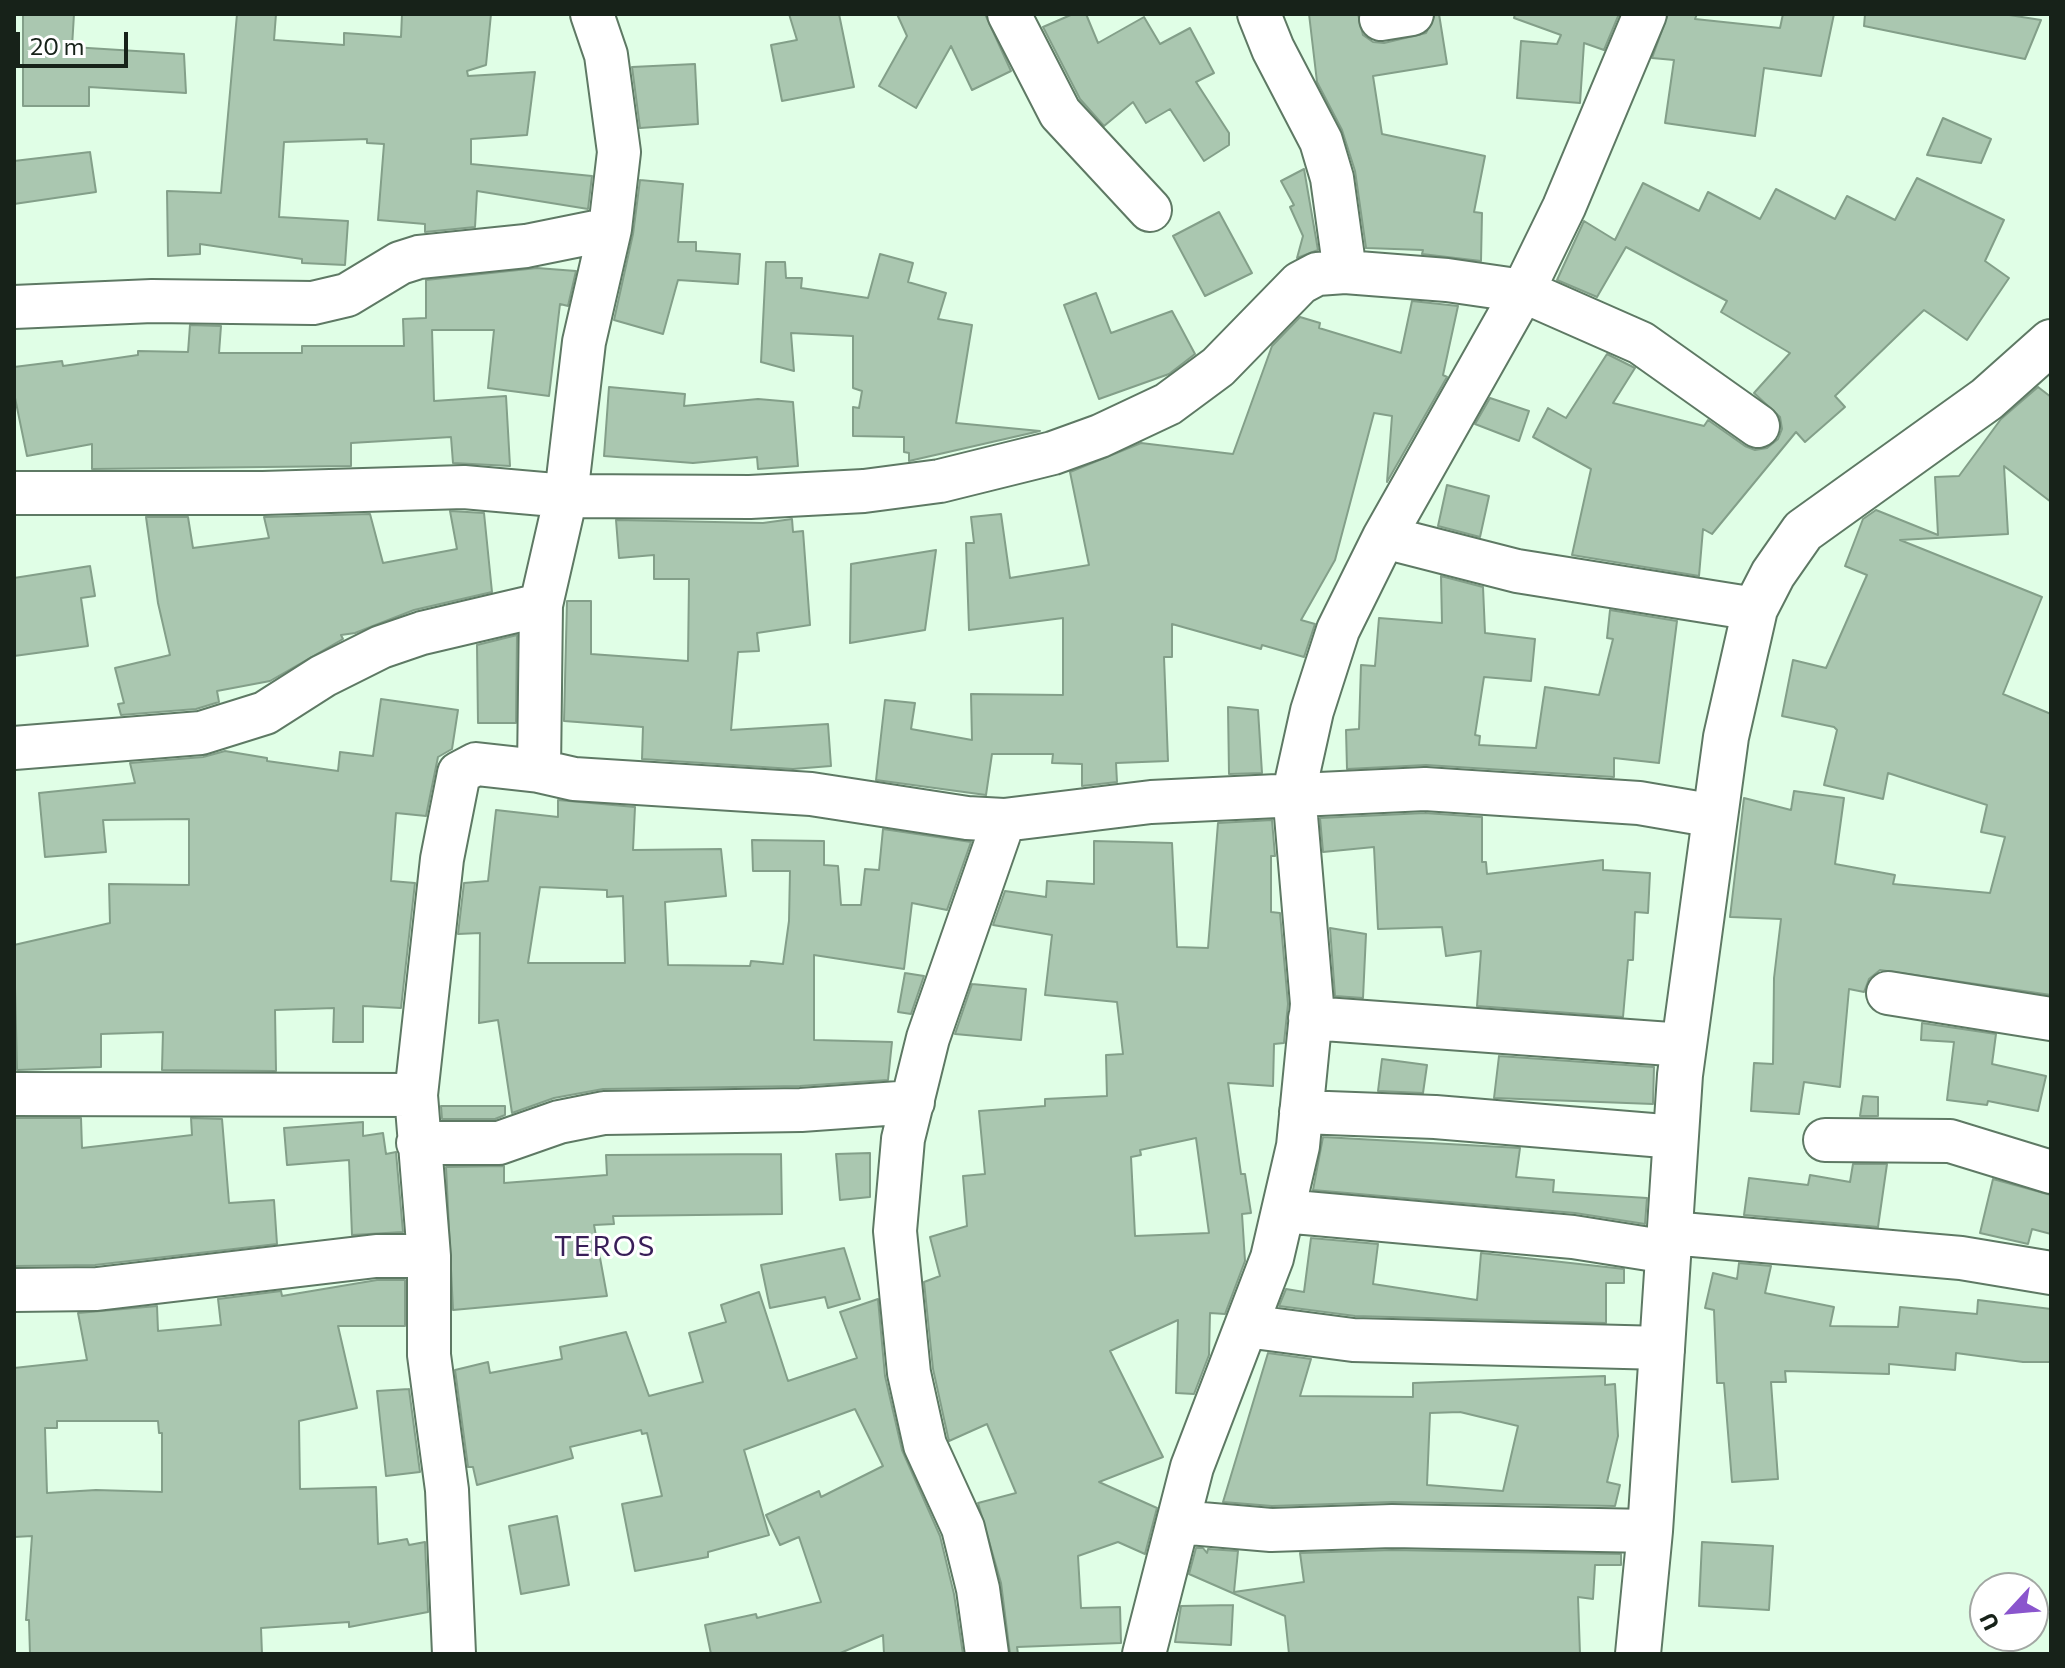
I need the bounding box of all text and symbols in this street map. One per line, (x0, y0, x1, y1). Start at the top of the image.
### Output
scale bar (20, 16, 132, 66)
text: 20 m (30, 31, 84, 60)
district label: TEROS (554, 1230, 656, 1264)
north arrow (1969, 1572, 2049, 1652)
text: U (1973, 1609, 2004, 1635)

